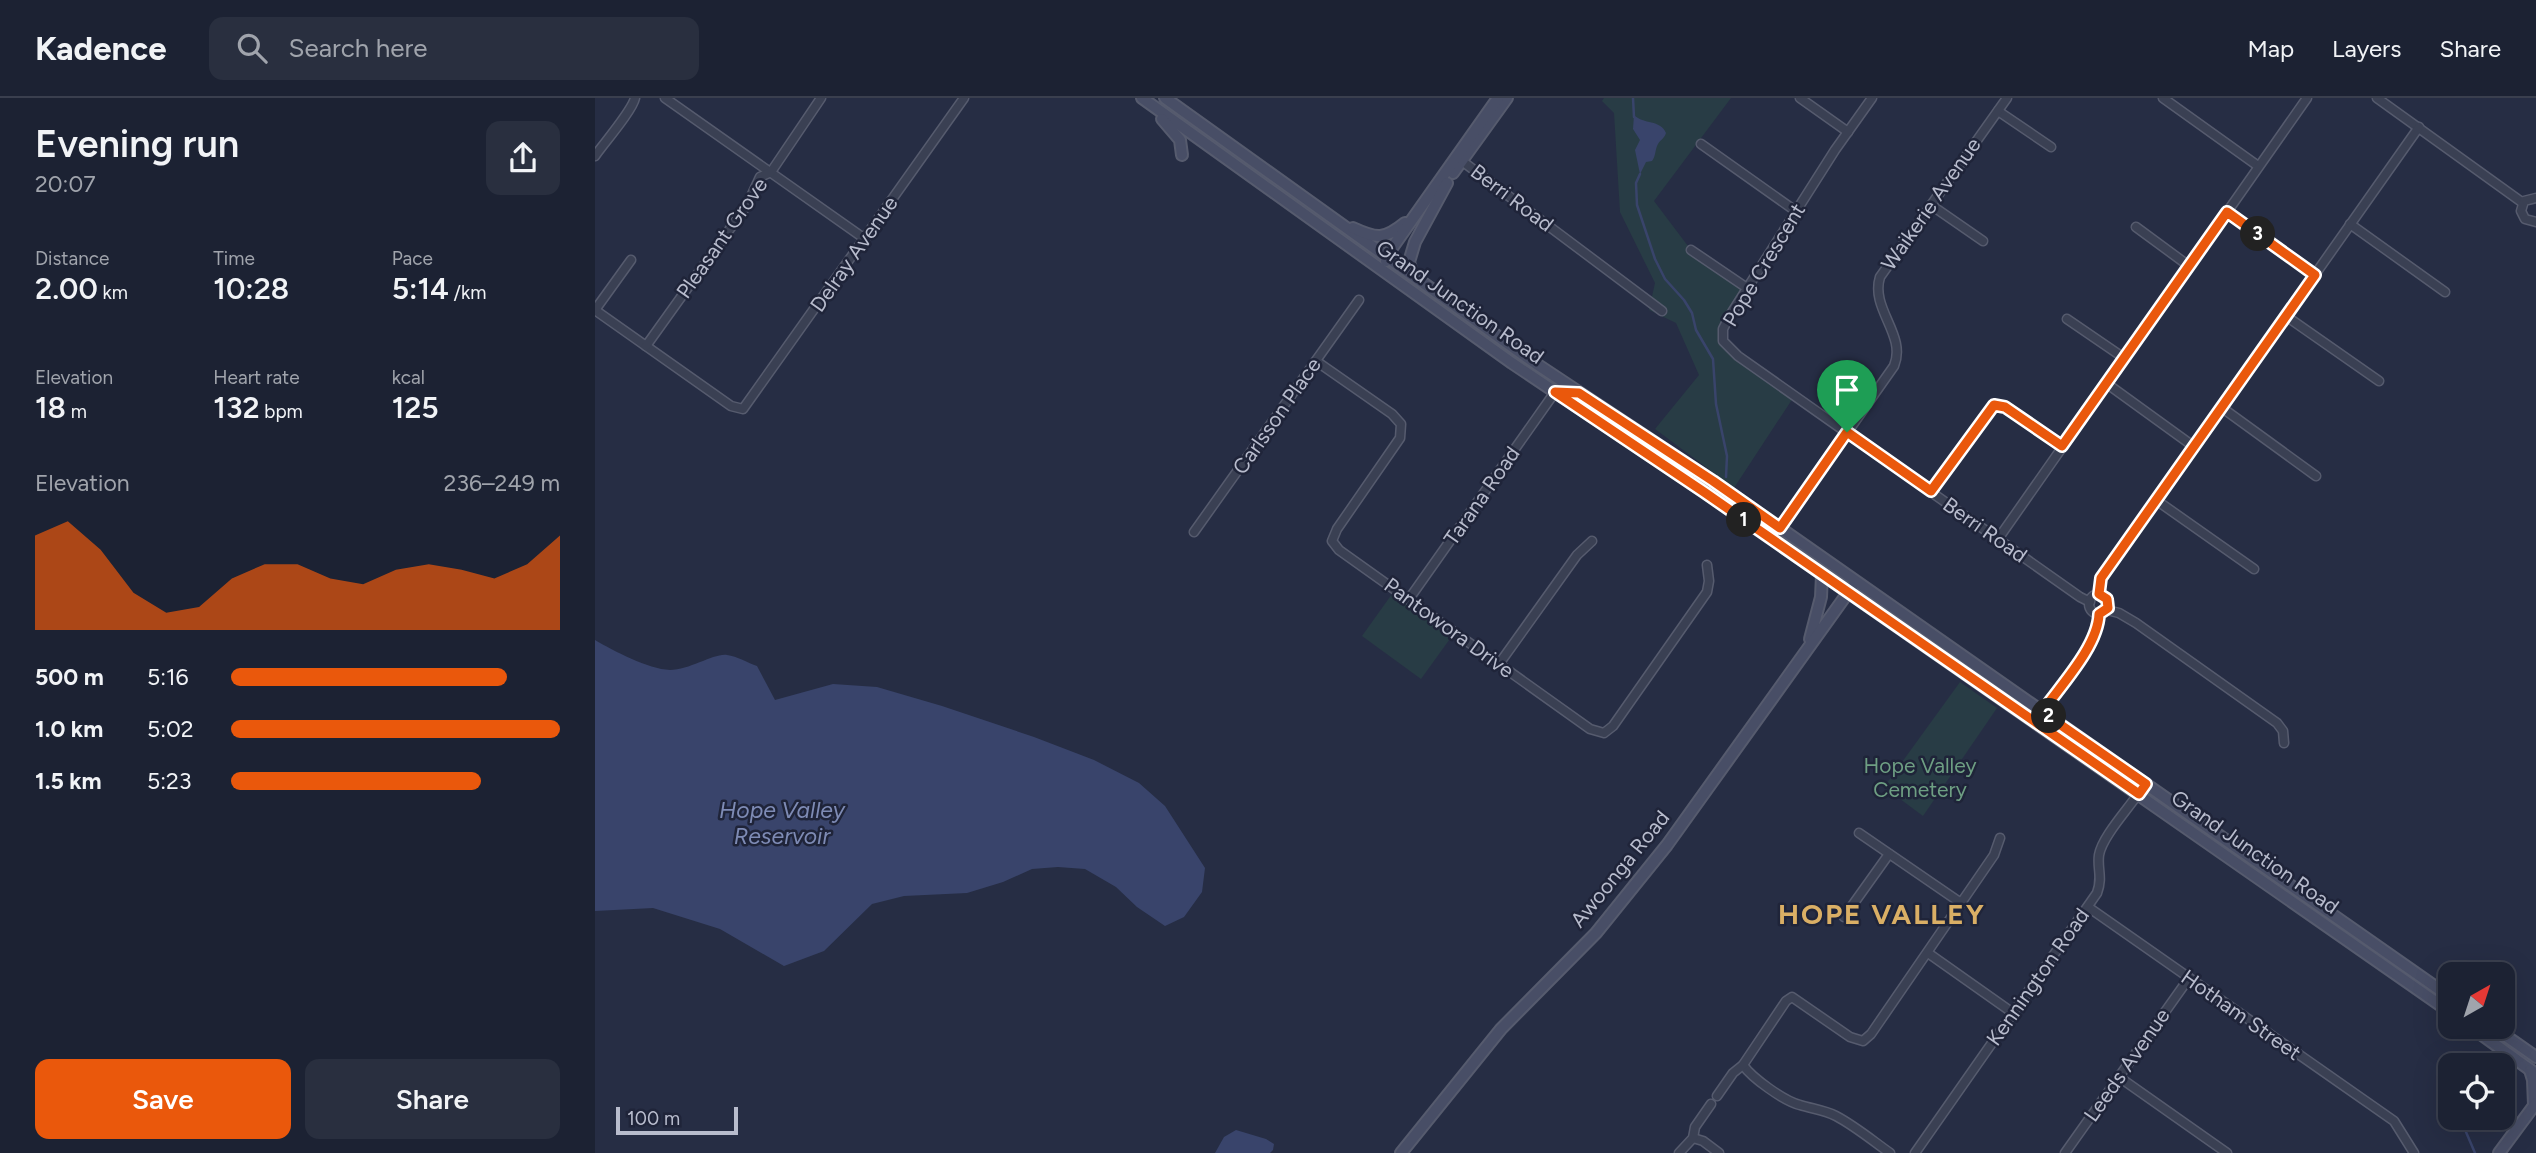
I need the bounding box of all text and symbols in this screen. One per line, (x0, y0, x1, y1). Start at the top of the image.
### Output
search box (209, 17, 699, 80)
text: Kadence (35, 29, 167, 68)
icon: search (233, 29, 271, 67)
text: Search here (289, 32, 427, 64)
text: Map (2247, 34, 2294, 63)
text: Layers (2332, 34, 2401, 63)
text: Share (2439, 34, 2501, 63)
text: Evening run (35, 121, 239, 167)
button: share (486, 121, 560, 195)
street label: Waikerie Avenue (1876, 133, 1986, 275)
street label: Berri Road (1466, 158, 1559, 237)
text: 20:07 (35, 170, 96, 198)
street label: Pleasant Grove (671, 173, 772, 303)
street label: Delray Avenue (805, 191, 903, 316)
street label: Pope Crescent (1717, 199, 1810, 331)
pin: 3 (2241, 216, 2275, 252)
text: 3 (2252, 222, 2263, 245)
street label: Grand Junction Road (1372, 234, 1549, 369)
text: Distance (35, 247, 109, 270)
text: Time (213, 247, 255, 270)
text: Pace (392, 247, 433, 270)
text: 2.00 (35, 270, 98, 307)
text: 10:28 (213, 270, 289, 307)
text: 5:14 (392, 270, 449, 307)
text: km (98, 281, 128, 304)
text: /km (449, 281, 486, 304)
street label: Carlsson Place (1227, 353, 1326, 479)
pin (1817, 360, 1877, 432)
text: Elevation (35, 366, 113, 389)
text: Heart rate (213, 366, 300, 389)
text: kcal (392, 366, 425, 389)
icon: arrive (1828, 371, 1866, 409)
text: 18 (35, 389, 66, 426)
text: 132 (213, 389, 260, 426)
text: 125 (392, 389, 439, 426)
text: m (66, 400, 87, 423)
text: bpm (260, 400, 303, 423)
street label: Tarana Road (1438, 442, 1525, 550)
text: Elevation (35, 469, 130, 497)
text: 236–249 m (444, 469, 560, 497)
street label: Berri Road (1938, 492, 2032, 568)
pin: 1 (1727, 502, 1761, 538)
text: 1 (1739, 508, 1748, 531)
street label: Pantowora Drive (1380, 572, 1519, 683)
text: 500 m (35, 663, 104, 691)
text: 5:16 (147, 663, 189, 691)
pin: 2 (2031, 698, 2067, 734)
text: 2 (2043, 704, 2054, 727)
text: 1.0 km (35, 715, 103, 743)
text: 5:02 (147, 715, 194, 743)
park label: Hope Valley Cemetery (1864, 753, 1976, 802)
text: 1.5 km (35, 767, 102, 795)
text: 5:23 (147, 767, 191, 795)
street label: Grand Junction Road (2167, 784, 2344, 919)
water label: Hope Valley Reservoir (719, 796, 846, 850)
street label: Awoonga Road (1565, 805, 1674, 932)
district label: HOPE VALLEY (1778, 897, 1986, 931)
street label: Kennington Road (1981, 903, 2094, 1050)
north arrow (2438, 962, 2515, 1040)
map controls (2438, 962, 2515, 1130)
street label: Hotham Street (2177, 964, 2306, 1065)
street label: Leeds Avenue (2078, 1003, 2175, 1126)
button: locate (2438, 1053, 2515, 1130)
button: Save (35, 1059, 291, 1139)
button: Share (305, 1059, 560, 1139)
scale bar (616, 1104, 739, 1136)
text: 100 m (627, 1107, 680, 1130)

